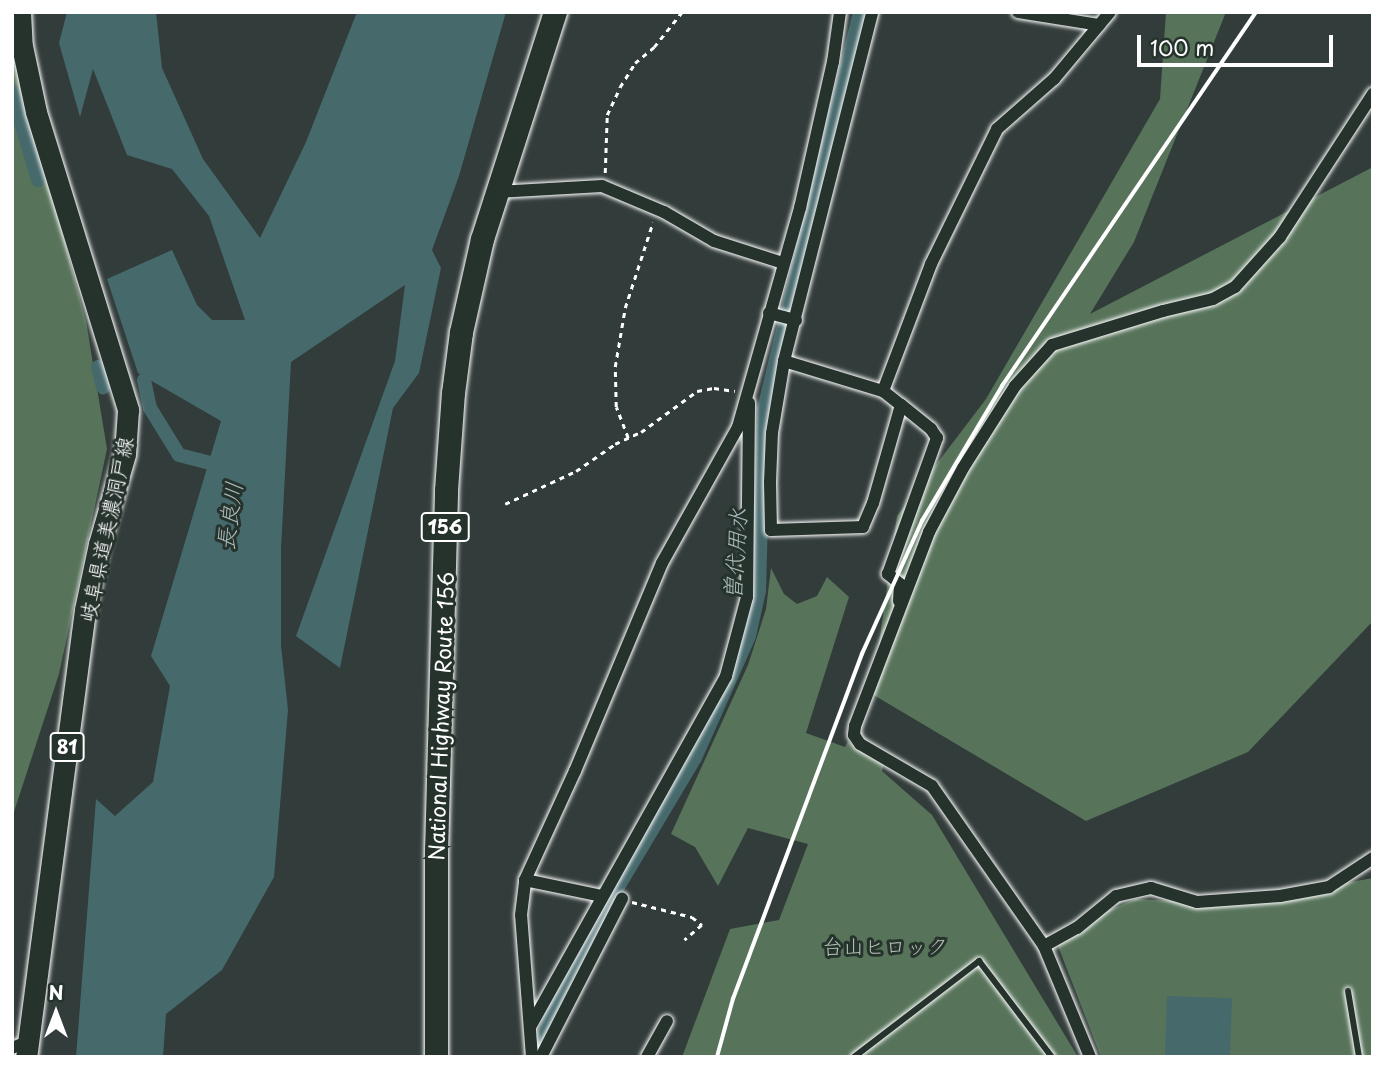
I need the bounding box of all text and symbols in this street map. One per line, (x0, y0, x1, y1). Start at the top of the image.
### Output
scale bar (1140, 21, 1336, 65)
text: 100 m (1150, 31, 1214, 63)
street label: 岐阜県道美濃洞戸線 (73, 434, 137, 624)
water label: 長良川 (211, 480, 247, 552)
water label: 曽代用水 (718, 507, 752, 601)
road number: 156 (420, 512, 470, 542)
street label: National Highway Route 156 (422, 571, 458, 861)
road number: 81 (50, 732, 84, 762)
park label: 台山ヒロック (822, 932, 948, 958)
north arrow (21, 978, 91, 1048)
text: N (48, 978, 64, 1006)

